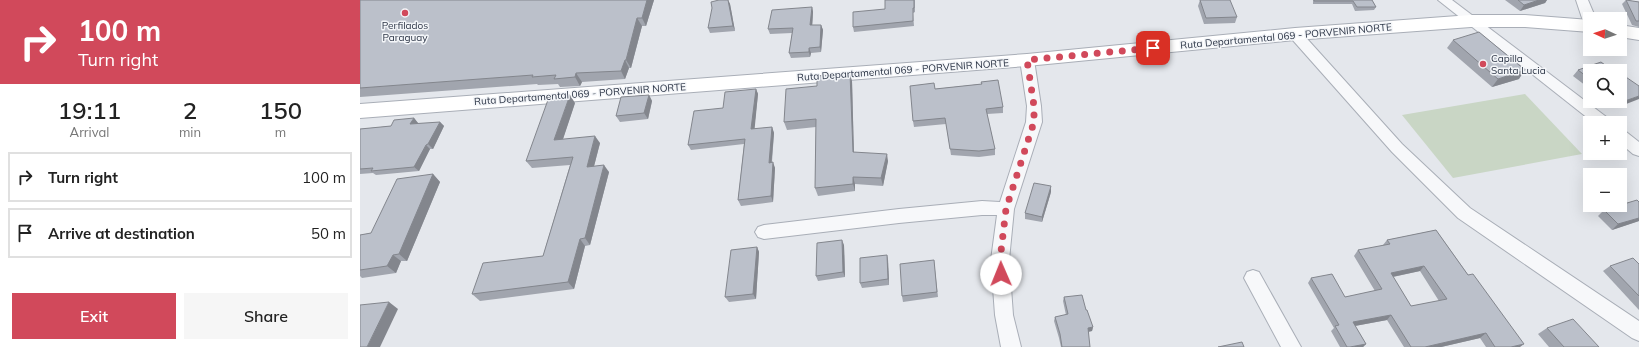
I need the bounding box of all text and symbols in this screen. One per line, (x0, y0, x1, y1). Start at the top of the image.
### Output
marker: Perfilados Paraguay (400, 8, 410, 18)
north arrow (1583, 12, 1627, 56)
map controls (1583, 12, 1627, 212)
text: 100 m (78, 13, 161, 48)
icon: right (12, 16, 64, 68)
place label: Perfilados Paraguay (382, 19, 428, 44)
street label: Ruta Departamental 069 - PORVENIR NORTE (1180, 20, 1392, 52)
pin (1136, 31, 1170, 65)
icon: arrive (1142, 37, 1164, 59)
text: Turn right (78, 48, 158, 71)
place label: Capilla Santa Lucia (1491, 52, 1546, 77)
street label: Ruta Departamental 069 - PORVENIR NORTE (797, 56, 1010, 84)
marker: Capilla Santa Lucia (1478, 59, 1488, 69)
button: search (1583, 64, 1627, 108)
street label: Ruta Departamental 069 - PORVENIR NORTE (474, 80, 687, 108)
text: 19:11 (58, 95, 121, 125)
text: 2 (183, 95, 197, 125)
text: 150 (259, 95, 302, 125)
button: + (1583, 116, 1627, 160)
text: Arrival (70, 124, 109, 140)
text: min (179, 124, 201, 140)
text: m (275, 124, 286, 140)
icon: right (14, 166, 36, 188)
text: Turn right (48, 168, 118, 187)
text: 100 m (302, 168, 346, 187)
button: − (1583, 168, 1627, 212)
icon: arrive (14, 222, 36, 244)
text: Arrive at destination (48, 224, 195, 243)
text: 50 m (311, 224, 346, 243)
position arrow (980, 253, 1022, 295)
button: Exit (12, 293, 176, 339)
button: Share (184, 293, 348, 339)

